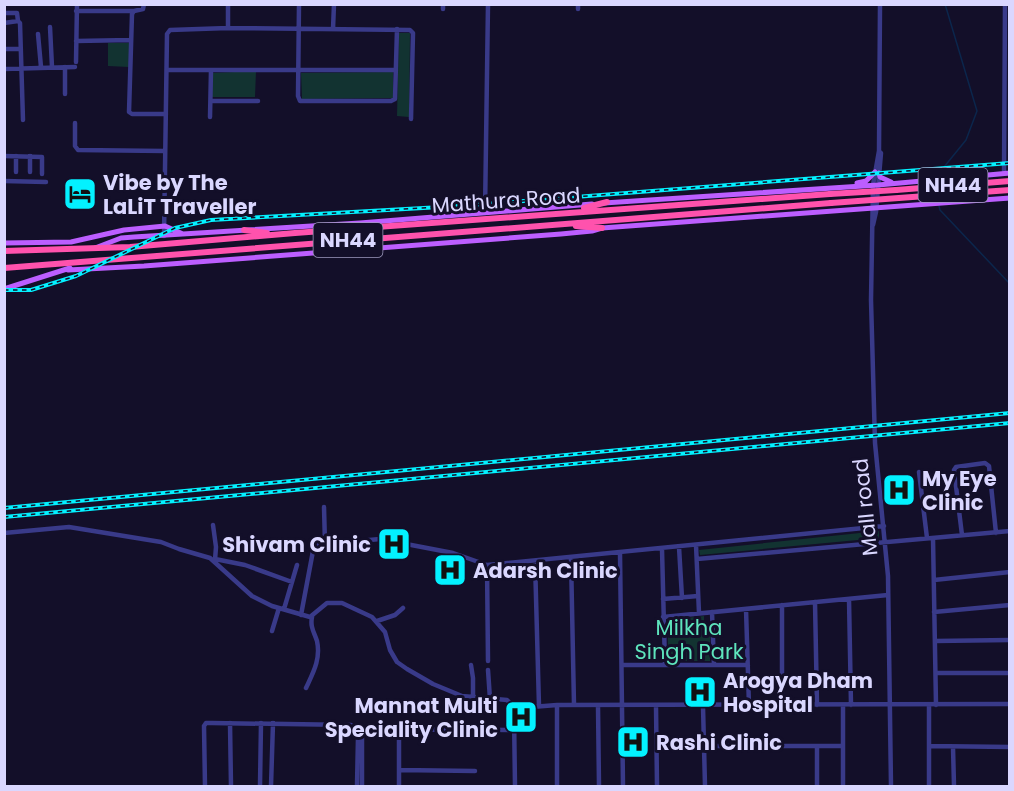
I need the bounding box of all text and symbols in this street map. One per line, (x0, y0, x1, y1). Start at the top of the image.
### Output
place label: Vibe by The LaLiT Traveller (103, 168, 256, 221)
road number: NH44 (918, 168, 988, 202)
hotel icon: Vibe by The LaLiT Traveller (62, 176, 98, 212)
street label: Mathura Road (431, 180, 581, 220)
road number: NH44 (314, 223, 382, 257)
street label: Mall road (845, 457, 885, 557)
place label: My Eye Clinic (922, 464, 997, 517)
hospital icon: My Eye Clinic (881, 472, 917, 508)
hospital icon: Shivam Clinic (376, 526, 412, 562)
place label: Shivam Clinic (222, 530, 371, 559)
hospital icon: Adarsh Clinic (432, 552, 468, 588)
place label: Adarsh Clinic (473, 556, 618, 585)
park label: Milkha Singh Park (634, 613, 744, 666)
place label: Arogya Dham Hospital (723, 666, 873, 719)
hospital icon: Arogya Dham Hospital (682, 674, 718, 710)
place label: Mannat Multi Speciality Clinic (325, 691, 498, 744)
hospital icon: Mannat Multi Speciality Clinic (503, 699, 539, 735)
hospital icon: Rashi Clinic (615, 724, 651, 760)
place label: Rashi Clinic (656, 728, 782, 757)

